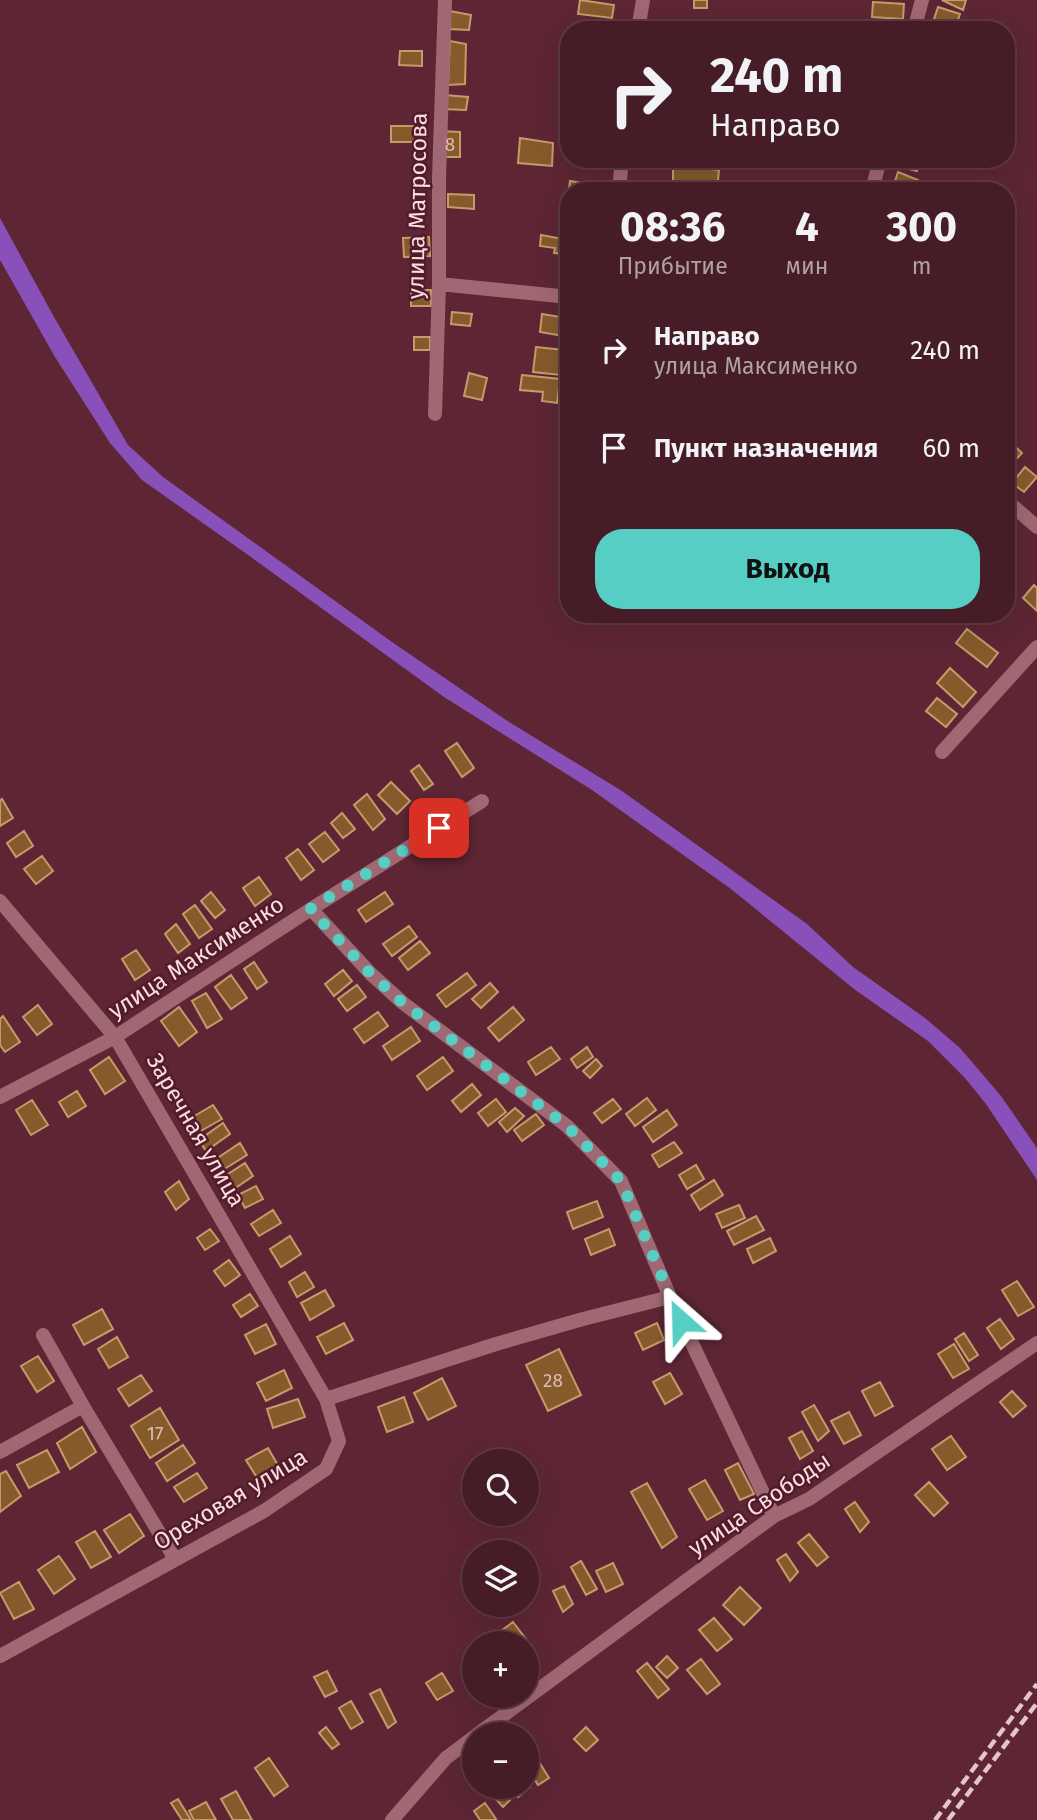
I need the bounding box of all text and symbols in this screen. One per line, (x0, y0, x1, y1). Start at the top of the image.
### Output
text: 240 m (710, 46, 843, 105)
icon: right (595, 49, 686, 140)
text: Направо (710, 106, 841, 144)
street label: улица Матросова (401, 112, 433, 300)
house number: 8 (445, 133, 455, 156)
text: 08:36 (620, 202, 725, 252)
text: 4 (795, 202, 819, 252)
text: 300 (886, 202, 957, 252)
text: Прибытие (618, 252, 728, 280)
text: мин (786, 252, 828, 280)
text: m (912, 252, 932, 280)
text: Направо (654, 321, 760, 352)
icon: right (595, 331, 633, 369)
text: 240 m (910, 335, 980, 366)
text: улица Максименко (654, 352, 858, 380)
icon: arrive (595, 429, 633, 467)
text: Пункт назначения (654, 433, 878, 464)
text: 60 m (922, 433, 980, 464)
button: Выход (595, 529, 980, 609)
pin (409, 798, 469, 858)
icon: arrive (420, 809, 458, 847)
street label: улица Максименко (103, 890, 289, 1024)
street label: Заречная улица (141, 1048, 251, 1212)
position arrow (644, 1284, 718, 1358)
house number: 28 (543, 1369, 563, 1392)
house number: 17 (147, 1422, 163, 1445)
street label: Ореховая улица (148, 1442, 312, 1556)
street label: улица Свободы (683, 1446, 835, 1562)
map controls (462, 1449, 539, 1799)
button: search (462, 1449, 539, 1526)
button: layers (462, 1540, 539, 1617)
button: + (462, 1631, 539, 1708)
button: − (462, 1722, 539, 1799)

